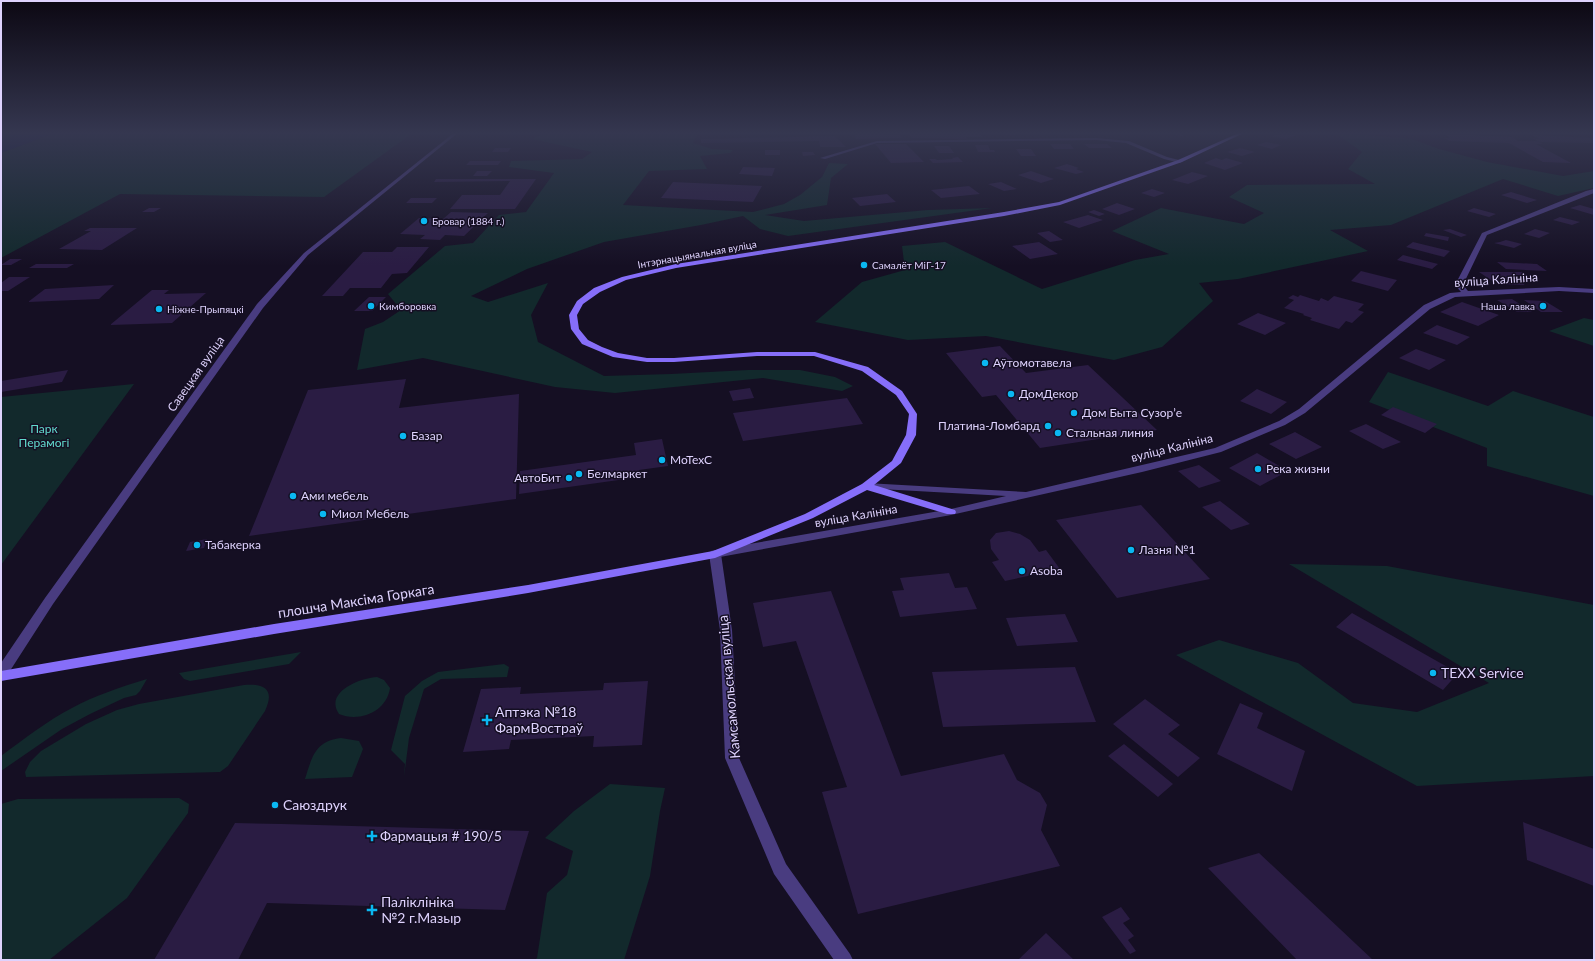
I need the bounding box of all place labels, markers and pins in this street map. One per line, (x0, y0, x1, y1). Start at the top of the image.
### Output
place label: Бровар (1884 г.) (432, 215, 505, 227)
marker: Бровар (1884 г.) (419, 216, 429, 226)
place label: Самалёт МіГ-17 (872, 259, 946, 271)
marker: Самалёт МіГ-17 (859, 260, 869, 270)
place label: Кимборовка (379, 300, 436, 312)
place label: Наша лавка (1481, 300, 1535, 312)
marker: Кимборовка (366, 301, 376, 311)
marker: Наша лавка (1538, 301, 1548, 311)
place label: Ніжне-Прыпяцкі (167, 303, 244, 315)
marker: Ніжне-Прыпяцкі (154, 304, 164, 314)
place label: Аўтомотавела (993, 355, 1072, 370)
marker: Аўтомотавела (980, 358, 990, 368)
place label: ДомДекор (1019, 386, 1079, 401)
marker: ДомДекор (1006, 389, 1016, 399)
place label: Дом Быта Сузорʼе (1082, 405, 1182, 420)
marker: Дом Быта Сузорʼе (1069, 408, 1079, 418)
place label: Платина-Ломбард (938, 418, 1041, 433)
marker: Платина-Ломбард (1043, 421, 1053, 431)
place label: Стальная линия (1066, 425, 1154, 440)
place label: Базар (411, 428, 443, 443)
marker: Стальная линия (1053, 428, 1063, 438)
marker: Базар (398, 431, 408, 441)
place label: MoTexC (670, 452, 712, 467)
marker: MoTexC (657, 455, 667, 465)
place label: Река жизни (1266, 461, 1330, 476)
marker: Река жизни (1253, 464, 1263, 474)
place label: Белмаркет (587, 466, 647, 481)
marker: Белмаркет (574, 469, 584, 479)
place label: АвтоБит (514, 470, 561, 485)
marker: АвтоБит (564, 473, 574, 483)
place label: Ами мебель (301, 488, 369, 503)
marker: Ами мебель (288, 491, 298, 501)
place label: Миол Мебель (331, 506, 409, 521)
marker: Миол Мебель (318, 509, 328, 519)
place label: Табакерка (205, 537, 261, 552)
marker: Табакерка (192, 540, 202, 550)
place label: Лазня №1 (1138, 542, 1196, 557)
marker: Лазня №1 (1126, 545, 1136, 555)
place label: Asoba (1030, 563, 1063, 578)
marker: Asoba (1017, 566, 1027, 576)
place label: TEXX Service (1441, 664, 1524, 681)
marker: TEXX Service (1428, 668, 1438, 678)
place label: Аптэка №18 ФармВостраў (495, 703, 584, 736)
marker: Аптэка №18 ФармВостраў (482, 715, 492, 725)
place label: Саюздрук (283, 796, 348, 813)
marker: Саюздрук (270, 800, 280, 810)
place label: Фармацыя # 190/5 (380, 827, 502, 844)
marker: Фармацыя # 190/5 (367, 831, 377, 841)
place label: Паліклініка №2 г.Мазыр (381, 893, 461, 926)
marker: Паліклініка №2 г.Мазыр (366, 904, 378, 916)

